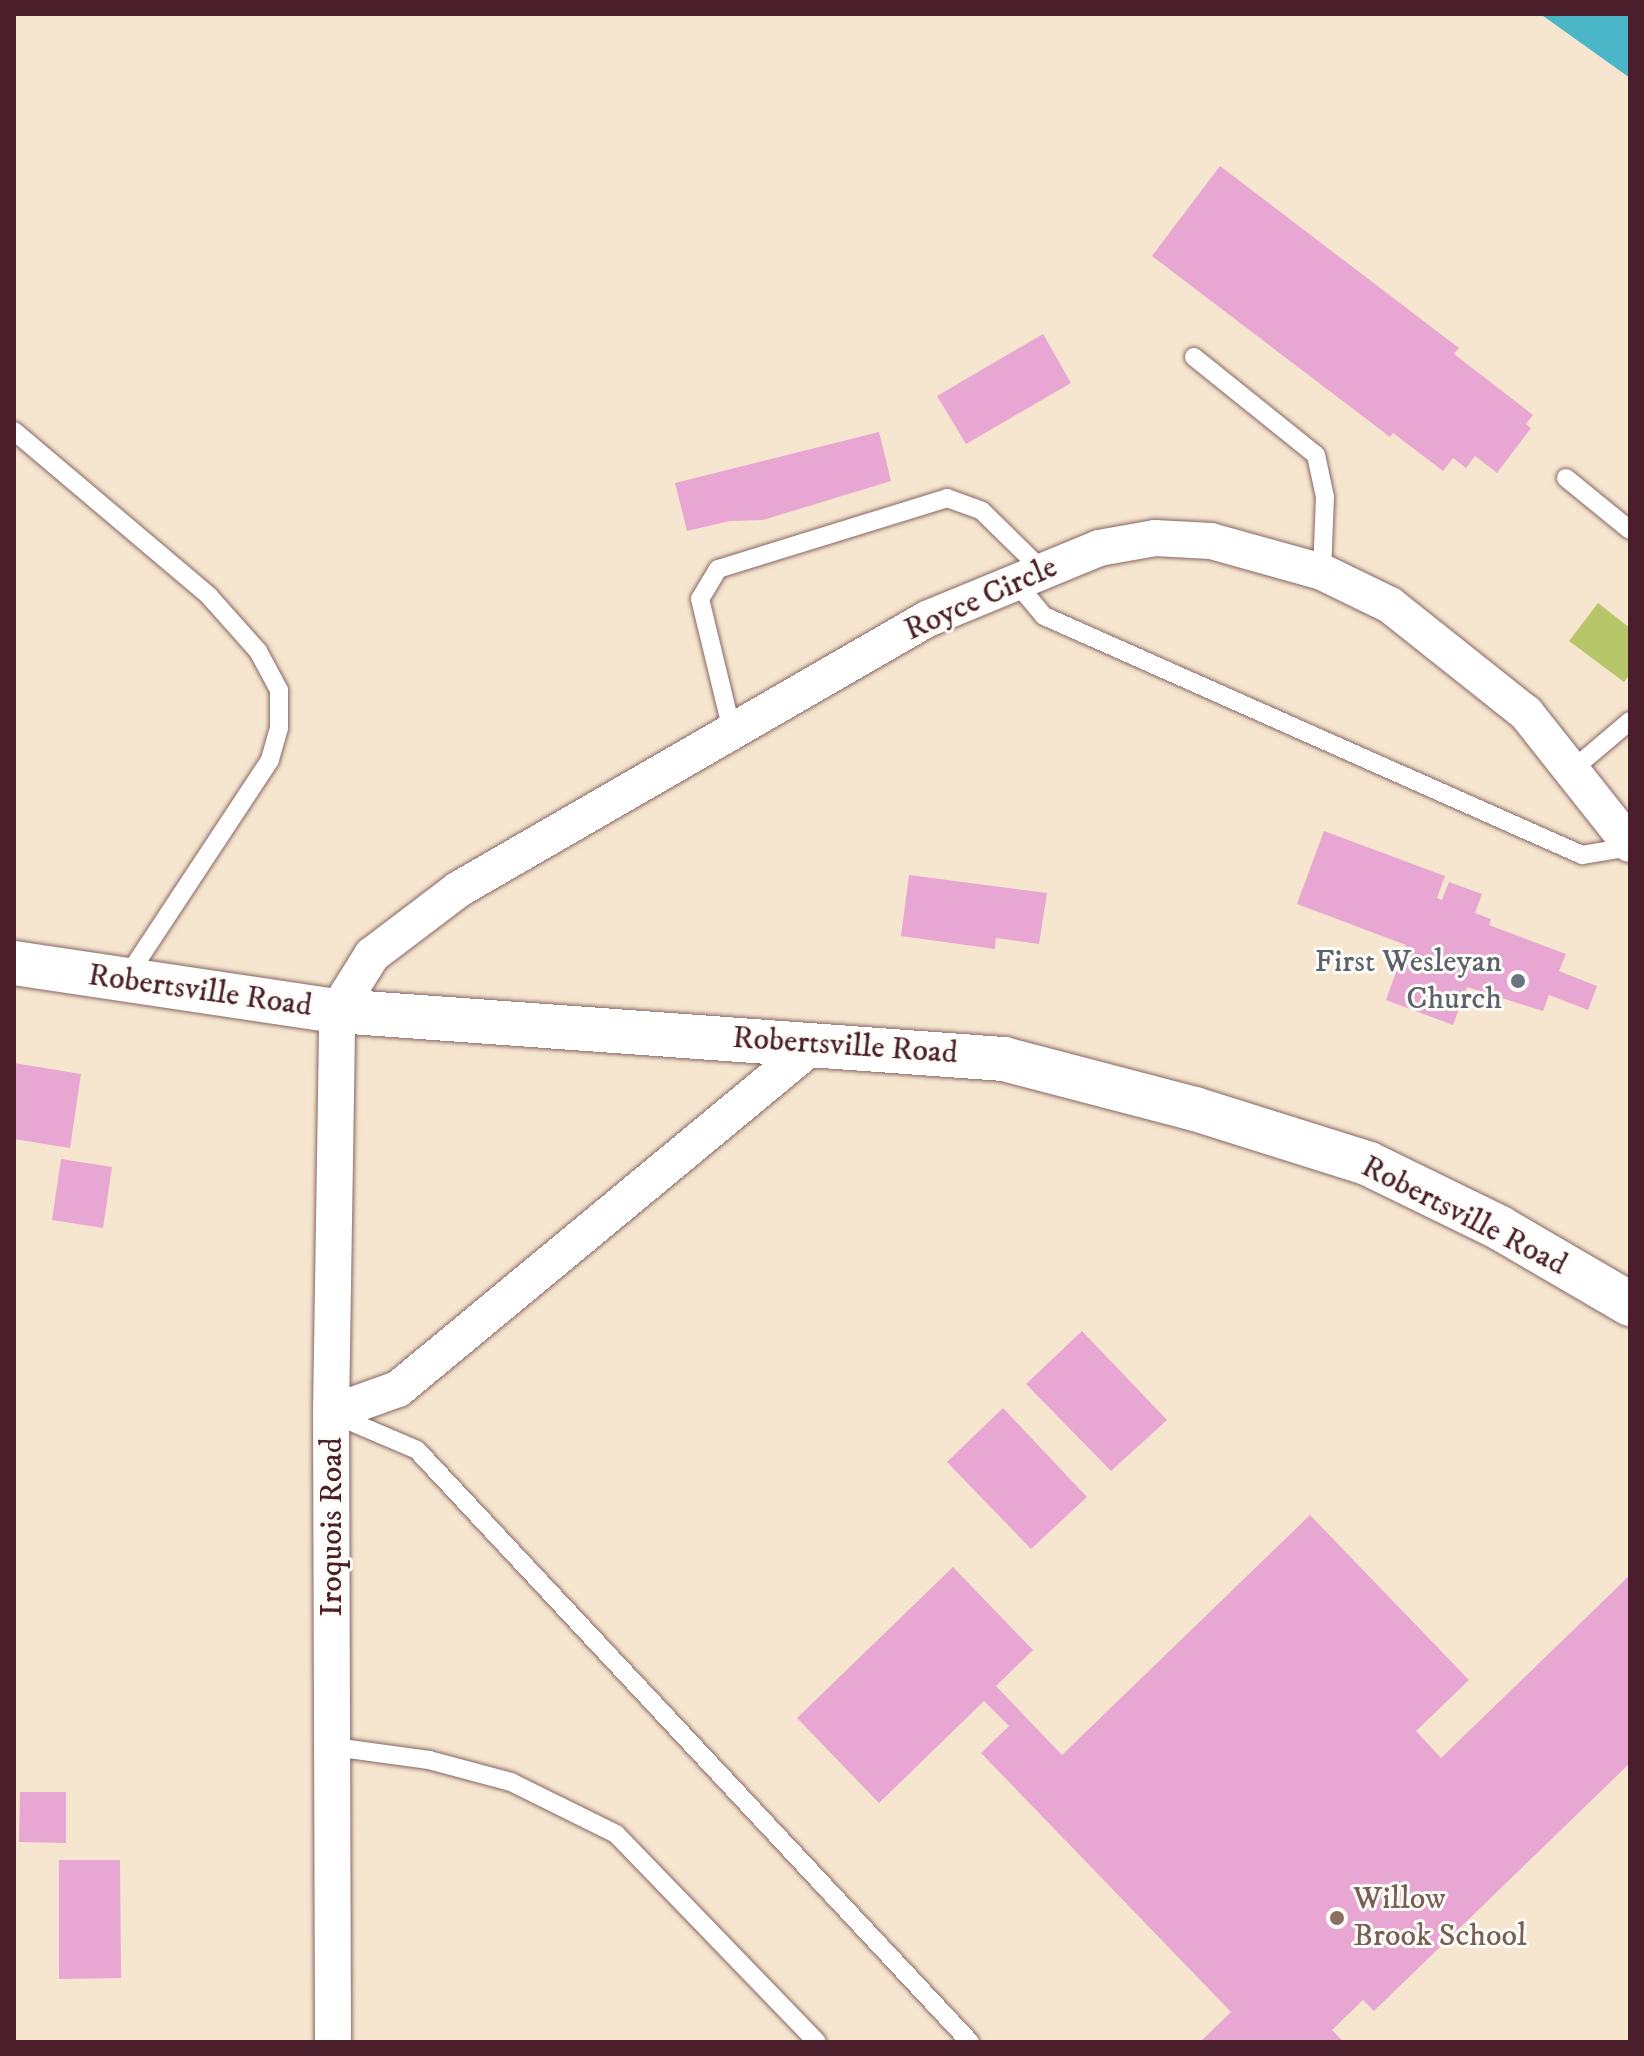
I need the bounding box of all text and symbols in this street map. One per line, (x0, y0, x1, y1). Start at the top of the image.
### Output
street label: Royce Circle (899, 548, 1063, 650)
place label: First Wesleyan Church (1314, 944, 1502, 1019)
street label: Robertsville Road (86, 956, 314, 1026)
marker: First Wesleyan Church (1509, 972, 1527, 990)
street label: Robertsville Road (731, 1019, 959, 1073)
street label: Robertsville Road (1355, 1148, 1573, 1284)
street label: Iroquois Road (313, 1437, 351, 1617)
place label: Willow Brook School (1353, 1881, 1527, 1956)
marker: Willow Brook School (1328, 1909, 1346, 1927)

